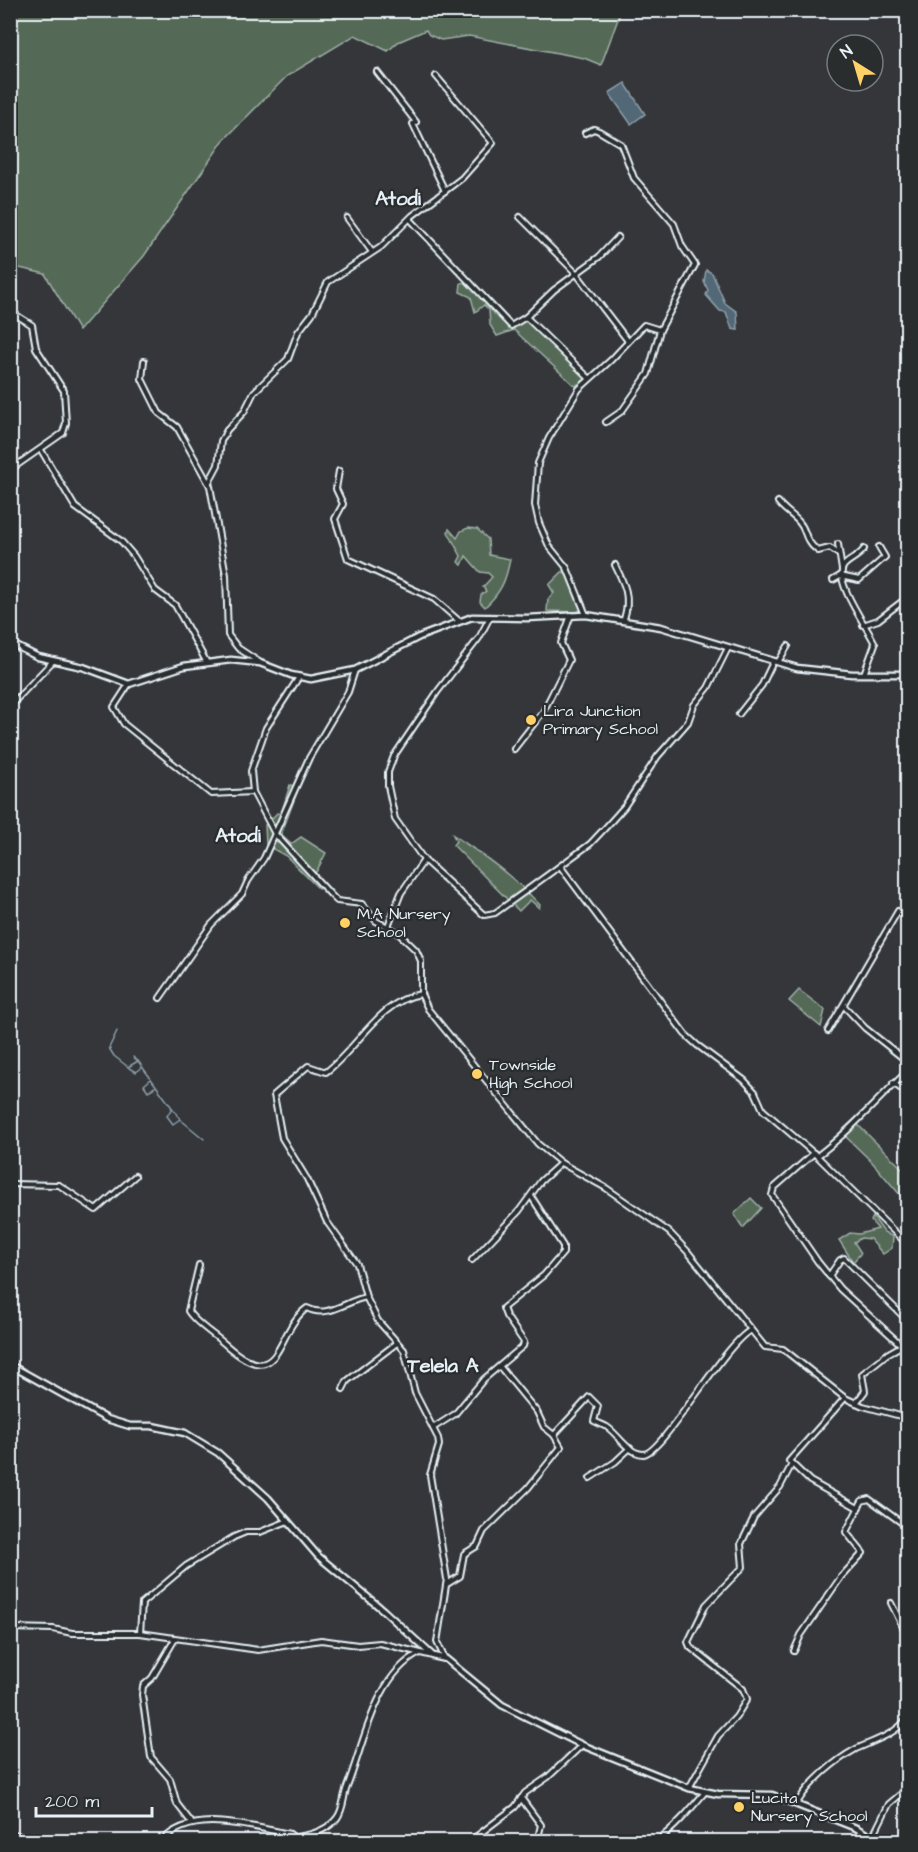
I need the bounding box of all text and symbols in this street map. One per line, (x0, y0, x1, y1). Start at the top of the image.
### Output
north arrow (825, 33, 885, 93)
text: N (836, 40, 857, 64)
district label: Atodi (375, 185, 422, 213)
place label: Lira Junction Primary School (543, 700, 658, 741)
marker: Lira Junction Primary School (524, 713, 538, 727)
district label: Atodi (215, 822, 262, 850)
place label: M.A Nursery School (357, 903, 451, 943)
marker: M.A Nursery School (338, 916, 352, 930)
place label: Townside High School (489, 1054, 573, 1095)
marker: Townside High School (470, 1067, 484, 1081)
district label: Telela A (406, 1352, 479, 1380)
scale bar (36, 1780, 152, 1818)
place label: Lucita Nursery School (751, 1787, 868, 1828)
text: 200 m (45, 1789, 99, 1814)
marker: Lucita Nursery School (732, 1800, 746, 1814)

